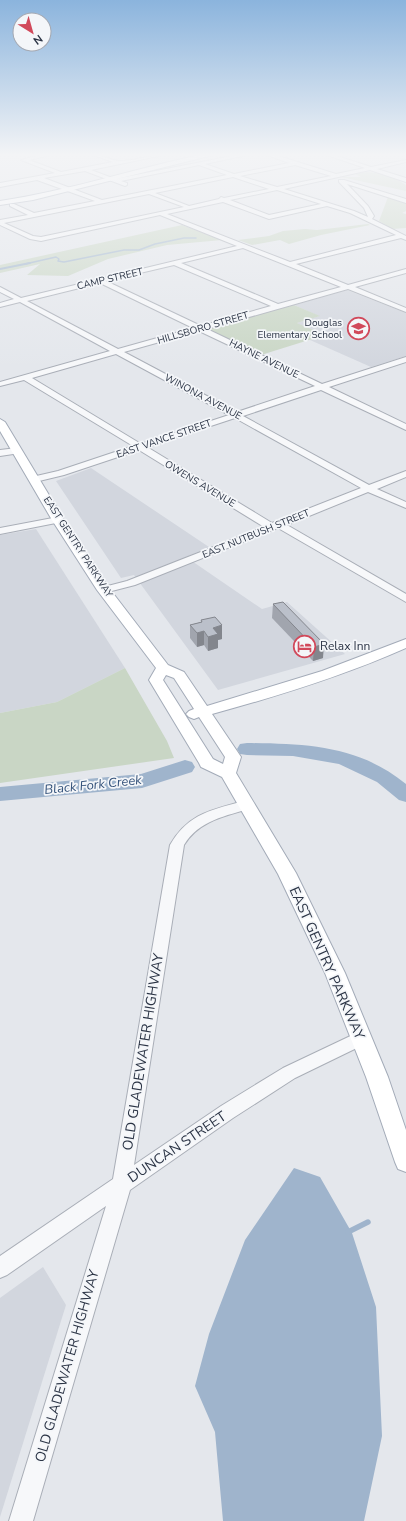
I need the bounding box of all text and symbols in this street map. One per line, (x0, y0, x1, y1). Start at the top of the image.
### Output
north arrow (12, 12, 52, 52)
text: N (30, 31, 46, 48)
street label: CAMP STREET (76, 265, 144, 293)
street label: HILLSBORO STREET (156, 308, 250, 348)
place label: Douglas Elementary School (257, 316, 342, 342)
school or university icon: Douglas Elementary School (345, 316, 371, 342)
street label: HAYNE AVENUE (227, 336, 301, 382)
street label: WINONA AVENUE (162, 371, 244, 423)
street label: EAST VANCE STREET (114, 416, 214, 462)
street label: OWENS AVENUE (162, 457, 238, 511)
street label: EAST GENTRY PARKWAY (40, 494, 117, 601)
street label: EAST NUTBUSH STREET (200, 506, 312, 562)
hotel icon: Relax Inn (292, 633, 318, 659)
place label: Relax Inn (320, 638, 370, 654)
water label: Black Fork Creek (44, 771, 143, 799)
street label: EAST GENTRY PARKWAY (285, 884, 370, 1043)
street label: OLD GLADEWATER HIGHWAY (118, 952, 168, 1152)
street label: DUNCAN STREET (124, 1107, 230, 1187)
street label: OLD GLADEWATER HIGHWAY (30, 1267, 104, 1464)

